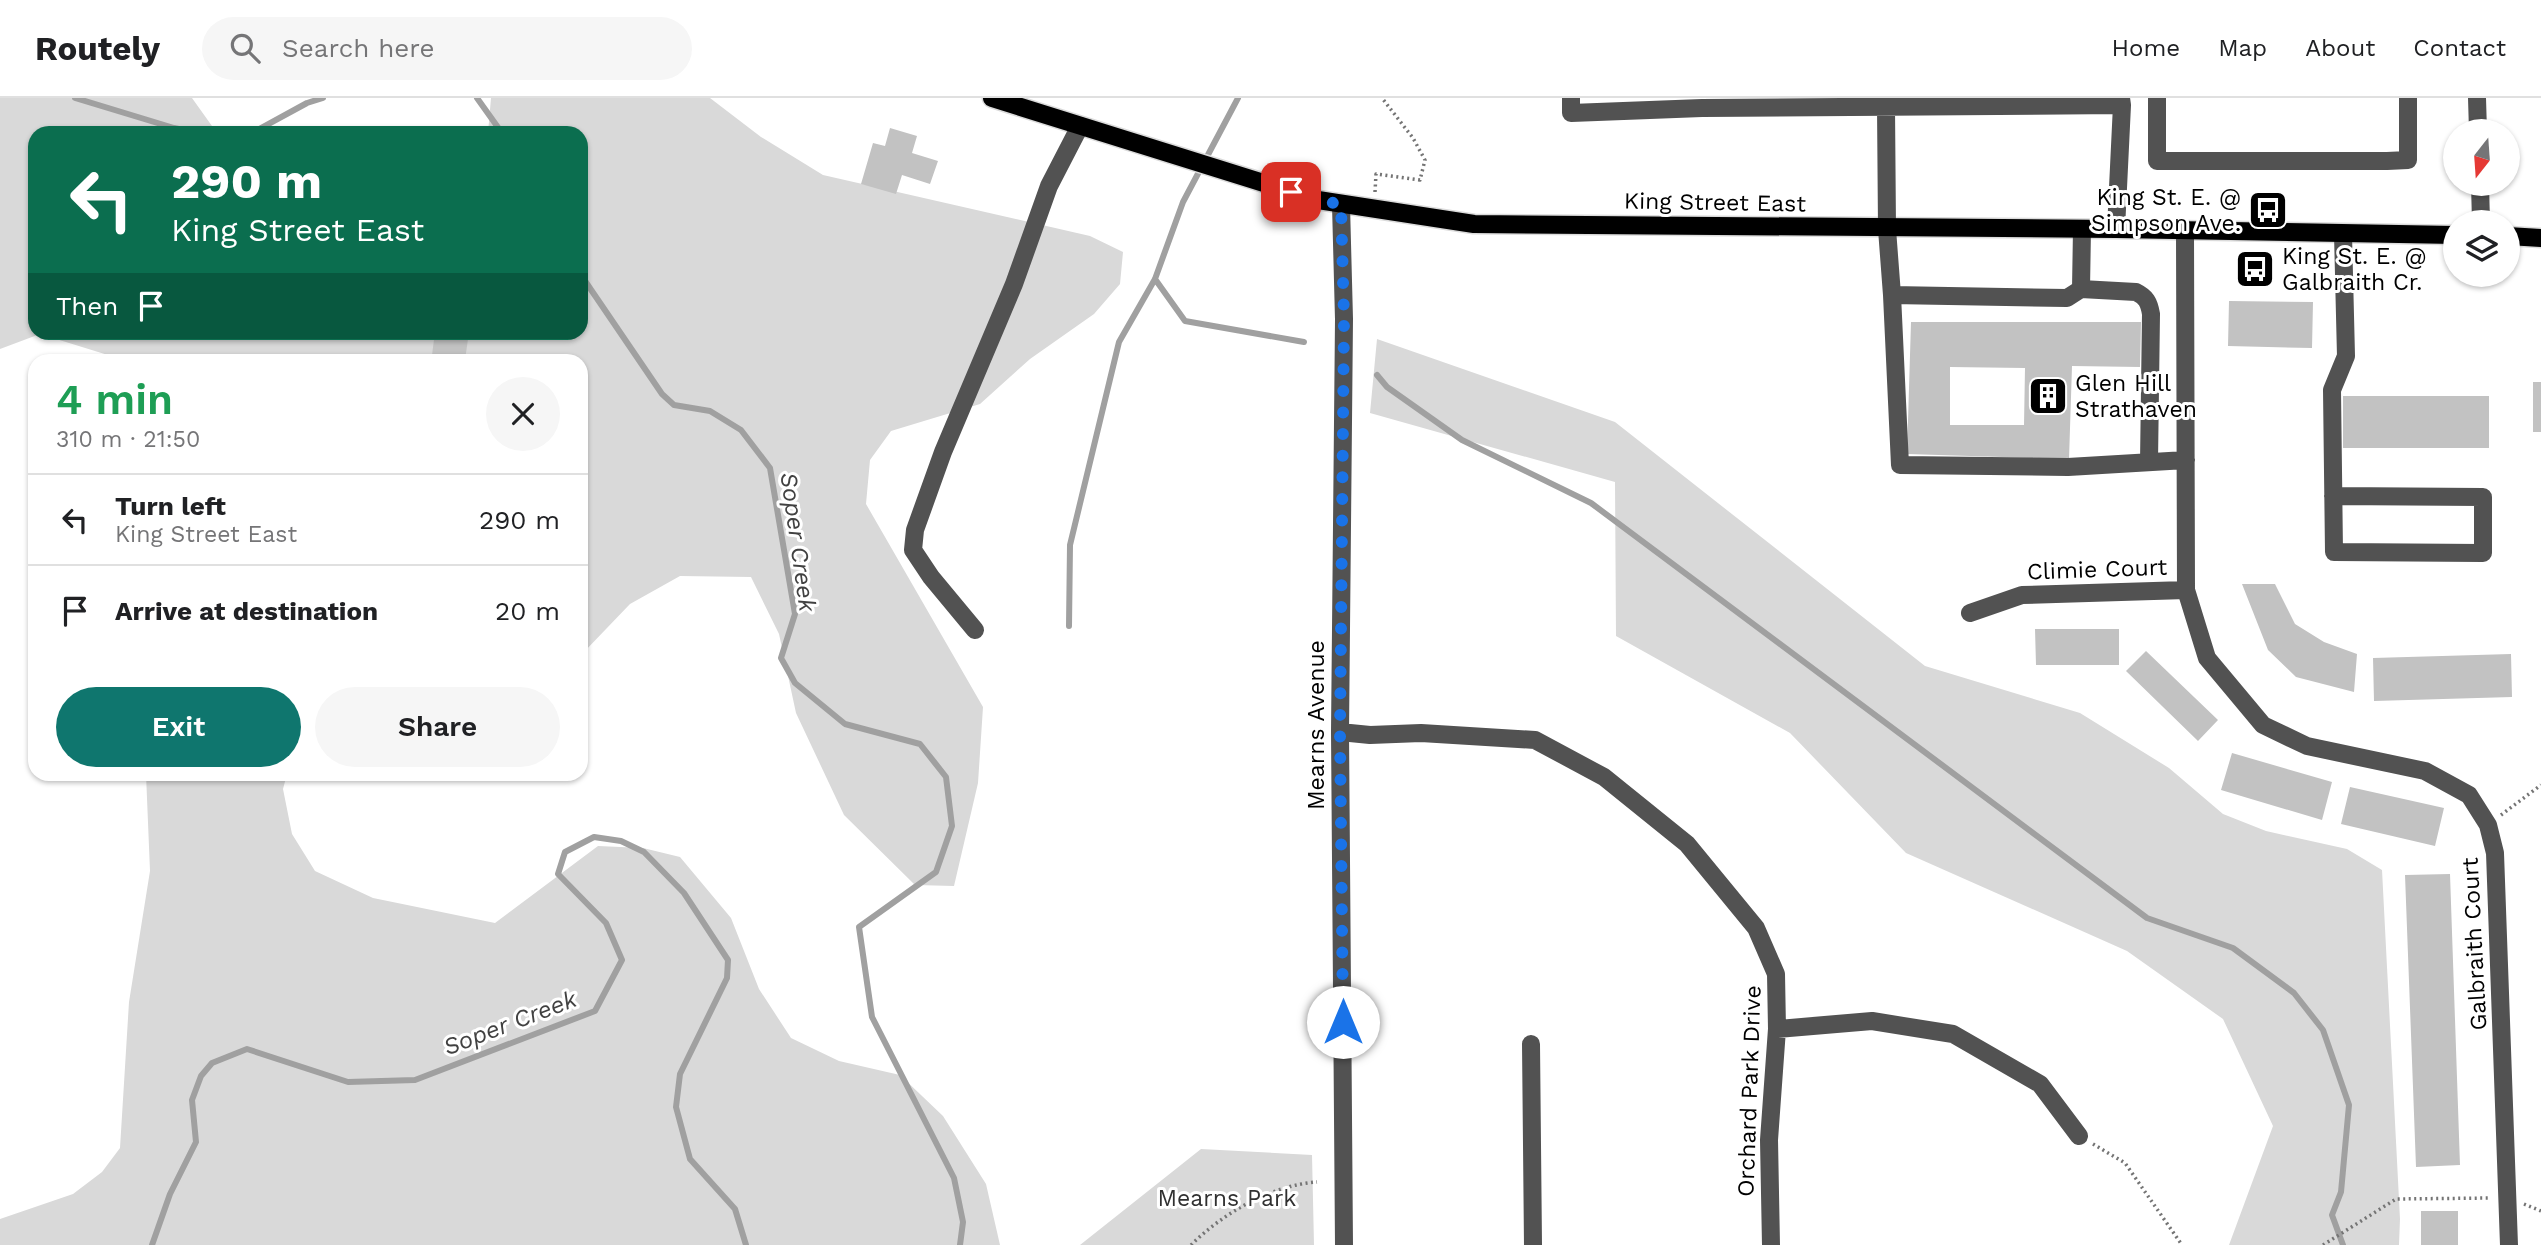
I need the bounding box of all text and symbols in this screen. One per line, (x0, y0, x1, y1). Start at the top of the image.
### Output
search box (202, 17, 692, 80)
text: Routely (35, 29, 160, 68)
icon: search (226, 29, 264, 67)
text: Search here (282, 33, 434, 63)
text: Home (2112, 34, 2180, 62)
text: Map (2218, 34, 2267, 62)
text: About (2305, 34, 2375, 62)
text: Contact (2413, 34, 2506, 62)
north arrow (2443, 119, 2520, 196)
map controls (2443, 119, 2520, 287)
text: 290 m (171, 152, 322, 210)
icon: left (56, 154, 147, 245)
pin (1261, 162, 1321, 222)
icon: arrive (1272, 173, 1310, 211)
place label: King St. E. @ Simpson Ave. (2091, 184, 2241, 237)
street label: King Street East (1624, 187, 1807, 218)
bus stop icon: King St. E. @ Simpson Ave. (2247, 189, 2289, 231)
button: layers (2443, 210, 2520, 287)
text: King Street East (171, 211, 424, 249)
place label: King St. E. @ Galbraith Cr. (2282, 243, 2427, 296)
bus stop icon: King St. E. @ Galbraith Cr. (2234, 248, 2276, 290)
icon: arrive (132, 287, 170, 325)
text: Then (56, 291, 118, 321)
place label: Glen Hill Strathaven (2075, 370, 2197, 423)
text: 4 min (56, 375, 173, 424)
building icon: Glen Hill Strathaven (2027, 375, 2069, 417)
button: close (486, 377, 560, 451)
text: 310 m · 21:50 (56, 426, 200, 453)
water label: Soper Creek (774, 470, 822, 614)
text: Turn left (115, 491, 226, 521)
icon: left (56, 501, 94, 539)
text: 290 m (479, 505, 560, 535)
text: King Street East (115, 521, 297, 548)
street label: Climie Court (2026, 554, 2168, 585)
icon: arrive (56, 592, 94, 630)
text: Arrive at destination (115, 596, 378, 626)
text: 20 m (495, 596, 560, 626)
street label: Mearns Avenue (1303, 640, 1330, 810)
button: Exit (56, 687, 301, 767)
button: Share (315, 687, 560, 767)
street label: Galbraith Court (2456, 856, 2493, 1031)
water label: Soper Creek (439, 984, 581, 1061)
position arrow (1306, 985, 1380, 1059)
street label: Orchard Park Drive (1732, 985, 1767, 1197)
park label: Mearns Park (1158, 1185, 1296, 1212)

